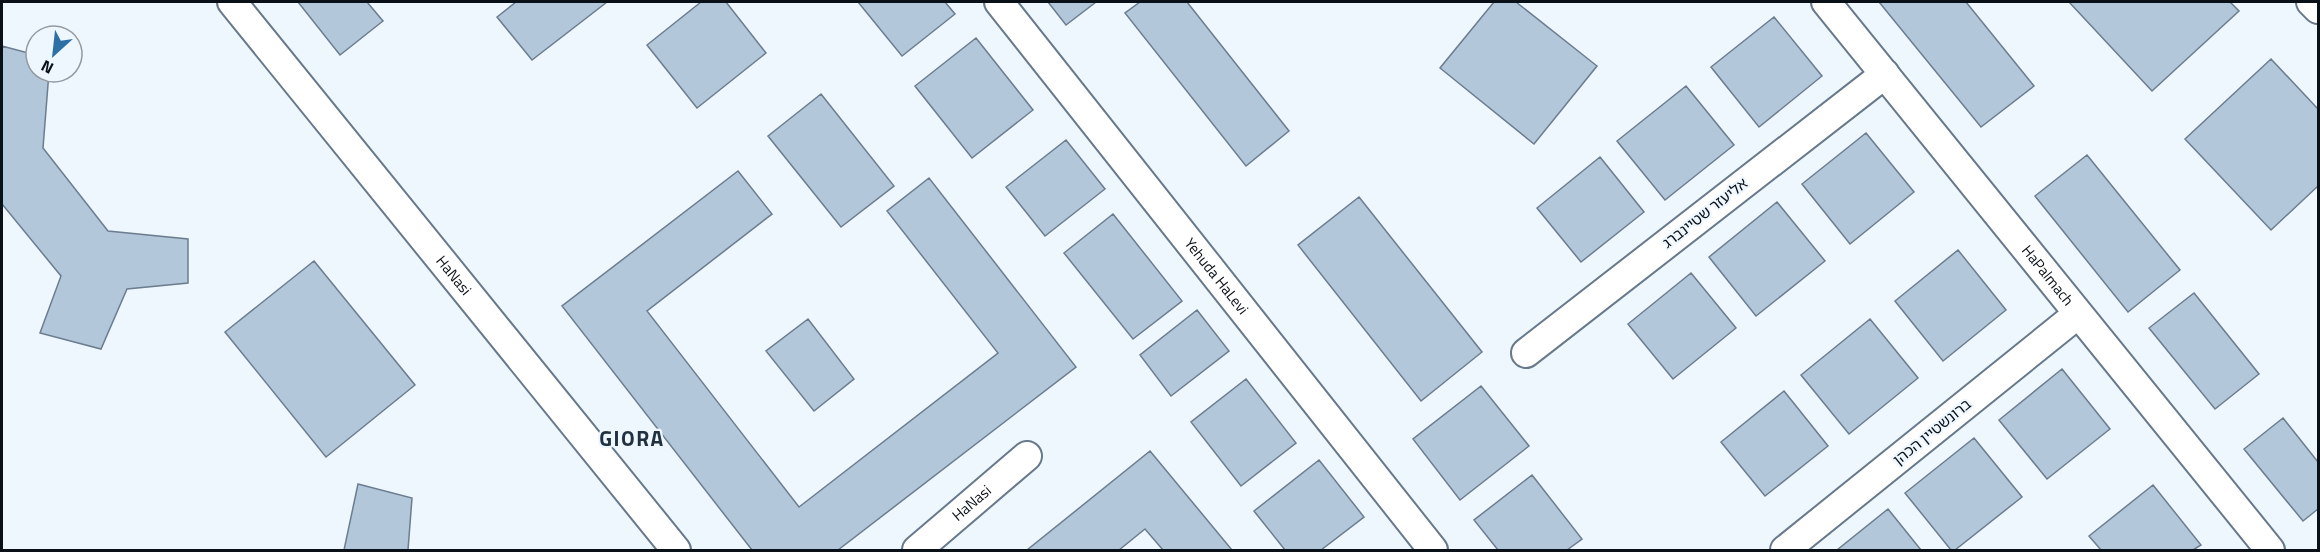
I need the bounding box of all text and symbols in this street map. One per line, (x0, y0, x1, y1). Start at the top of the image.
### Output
north arrow (24, 24, 84, 84)
text: N (37, 54, 58, 81)
street label: אליעזר שטיינברג (1657, 172, 1752, 253)
street label: Yehuda HaLevi (1179, 233, 1254, 319)
street label: HaPalmach (2016, 240, 2080, 310)
street label: HaNasi (431, 250, 477, 300)
street label: ברונשטיין הכהן (1887, 392, 1976, 471)
district label: GIORA (599, 422, 665, 454)
street label: HaNasi (947, 479, 996, 526)

